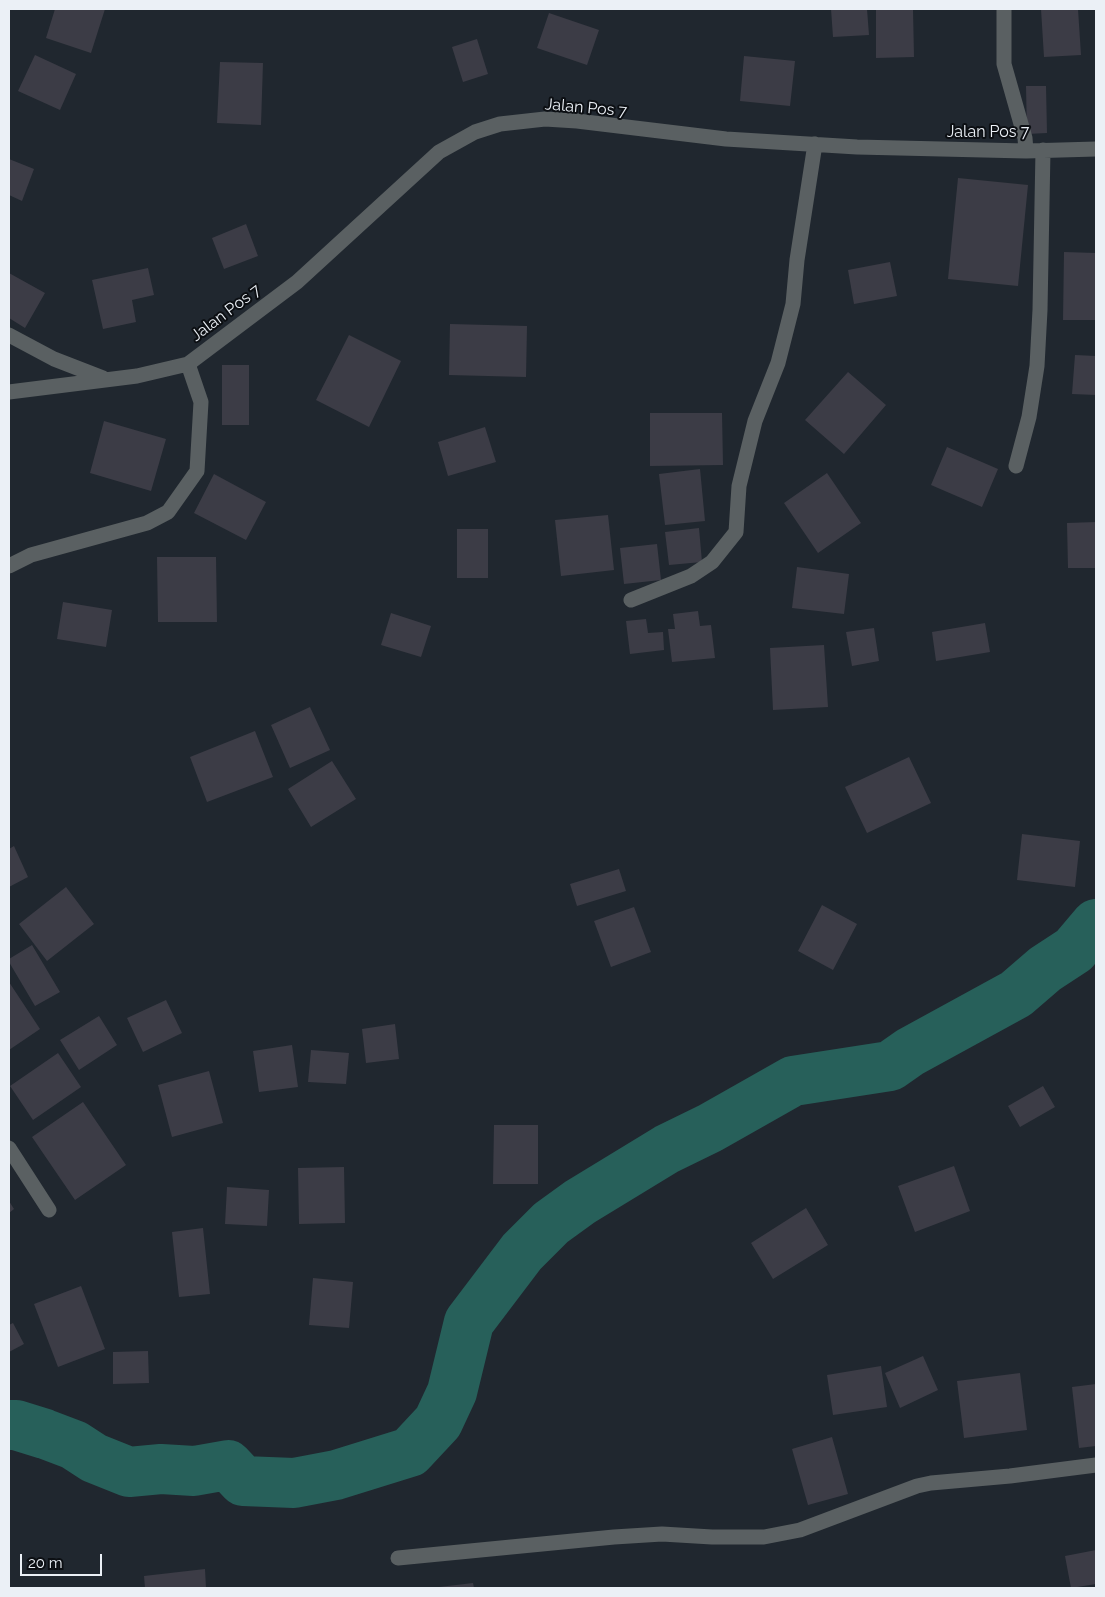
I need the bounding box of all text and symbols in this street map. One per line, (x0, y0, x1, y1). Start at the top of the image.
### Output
street label: Jalan Pos 7 (544, 95, 628, 121)
street label: Jalan Pos 7 (947, 122, 1029, 142)
street label: Jalan Pos 7 (187, 281, 265, 345)
scale bar (22, 1544, 105, 1576)
text: 20 m (28, 1554, 63, 1572)

